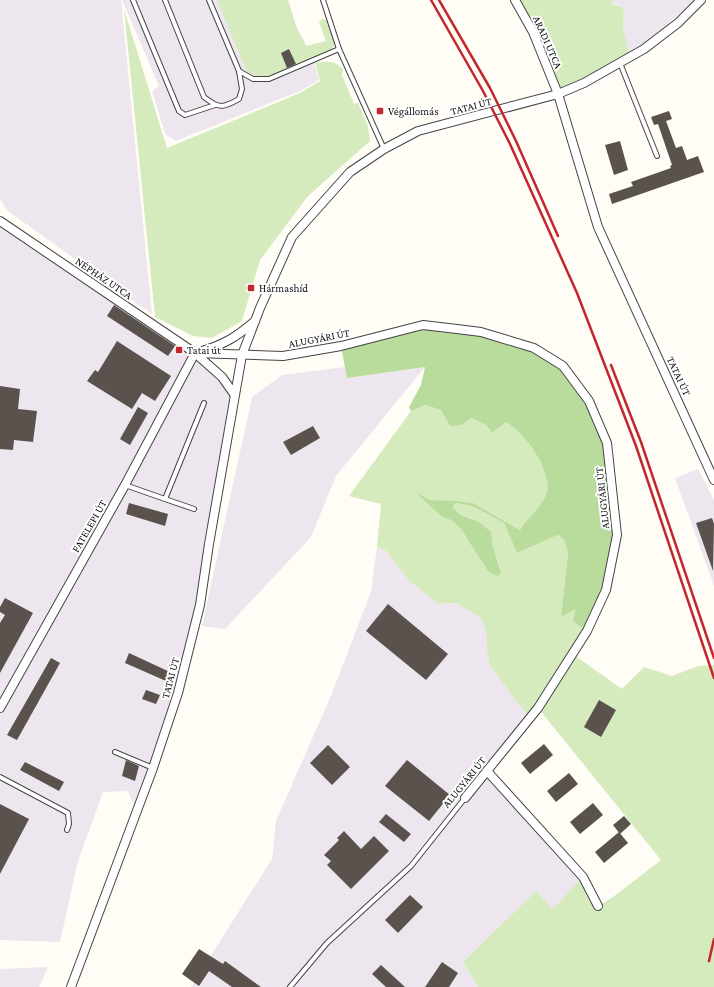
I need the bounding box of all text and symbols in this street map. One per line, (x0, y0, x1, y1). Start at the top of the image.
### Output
street label: ARADI UTCA (531, 14, 565, 71)
street label: TATAI ÚT (449, 95, 493, 117)
place label: Végállomás (388, 105, 439, 118)
marker: Végállomás (375, 106, 385, 116)
street label: NÉPHÁZ UTCA (73, 255, 135, 302)
place label: Hármashíd (259, 282, 308, 294)
marker: Hármashíd (246, 283, 256, 293)
street label: ALUGYÁRI ÚT (287, 326, 351, 350)
place label: Tatai út (187, 344, 221, 356)
marker: Tatai út (174, 345, 184, 355)
street label: TATAI ÚT (665, 354, 693, 398)
street label: ALUGYÁRI ÚT (593, 467, 611, 529)
street label: FATELEPI ÚT (69, 498, 109, 554)
street label: TATAI ÚT (159, 656, 181, 700)
street label: ALUGYÁRI ÚT (440, 754, 488, 810)

